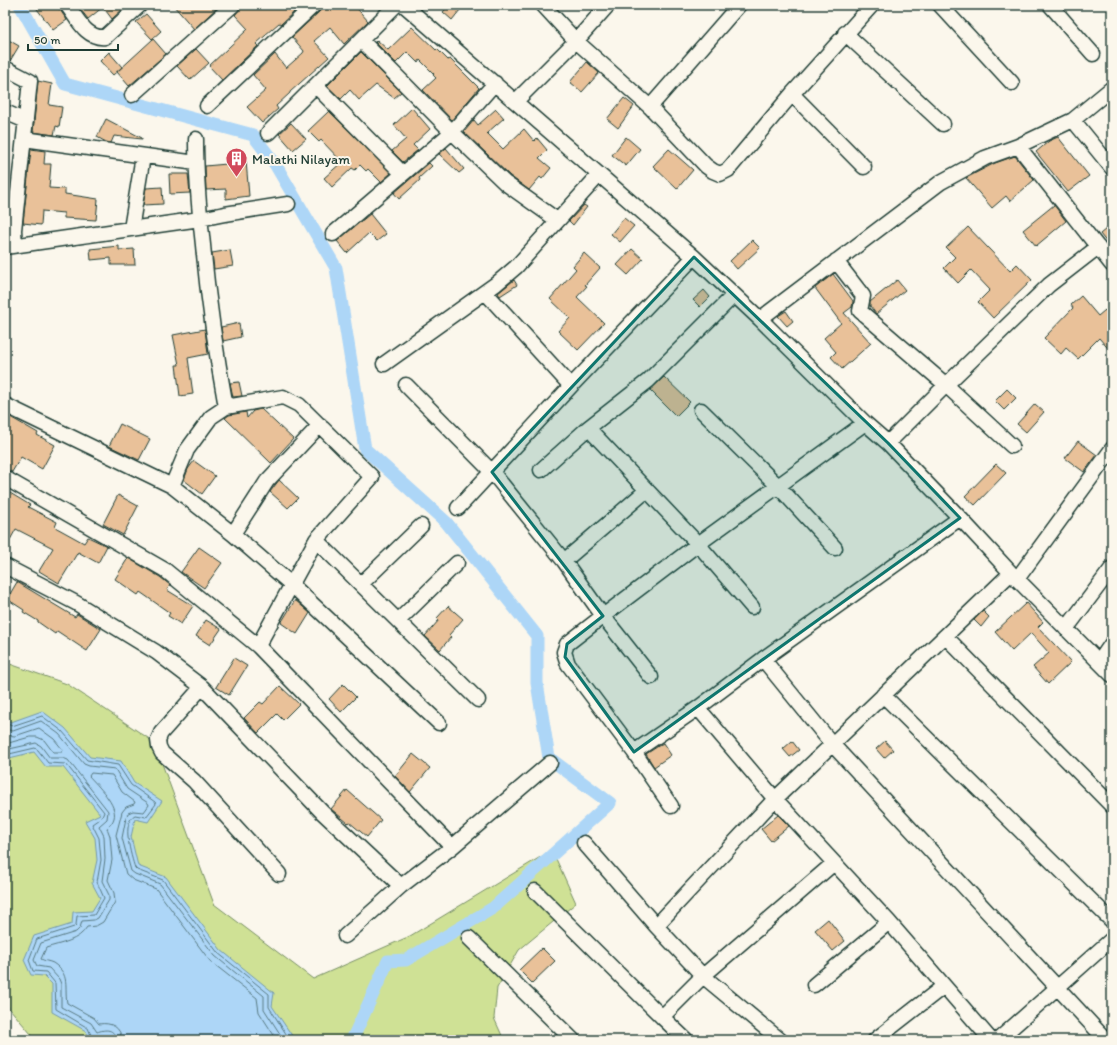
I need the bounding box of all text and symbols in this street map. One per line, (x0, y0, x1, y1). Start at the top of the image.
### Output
scale bar (28, 26, 118, 52)
text: 50 m (34, 33, 60, 47)
building icon: Malathi Nilayam (224, 146, 250, 179)
place label: Malathi Nilayam (252, 151, 350, 168)

